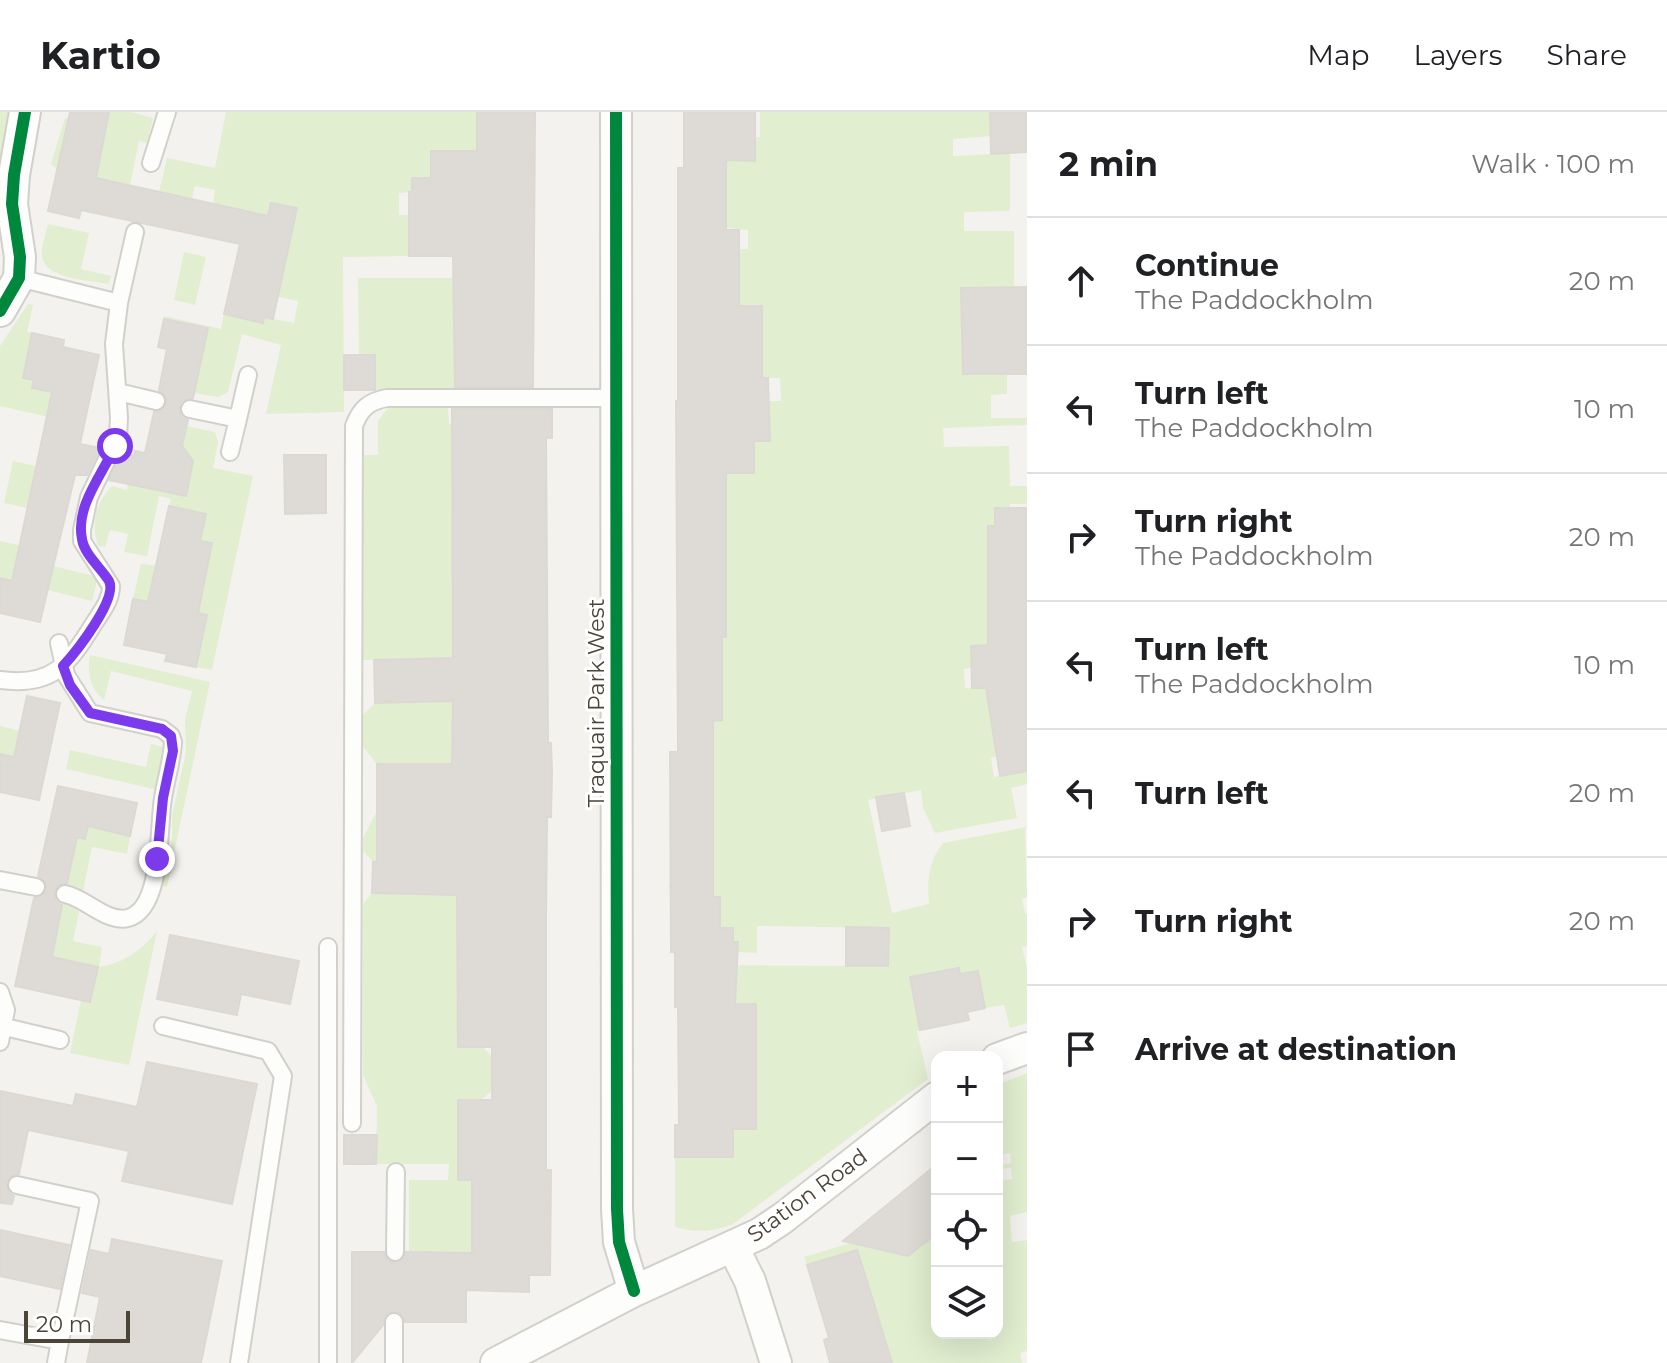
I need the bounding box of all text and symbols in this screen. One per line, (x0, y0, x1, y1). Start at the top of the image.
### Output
text: Kartio (40, 32, 161, 79)
text: Map (1307, 38, 1370, 72)
text: Layers (1414, 38, 1503, 72)
text: Share (1547, 38, 1627, 72)
text: 2 min (1059, 143, 1158, 185)
text: Walk · 100 m (1471, 148, 1635, 180)
text: Continue (1135, 247, 1279, 284)
icon: ahead (1059, 259, 1103, 303)
text: 20 m (1569, 265, 1635, 297)
text: The Paddockholm (1135, 284, 1374, 316)
text: Turn left (1135, 375, 1268, 412)
icon: left (1059, 387, 1103, 431)
text: 10 m (1574, 393, 1635, 425)
text: The Paddockholm (1135, 412, 1374, 444)
route start (97, 428, 133, 464)
text: Turn right (1135, 503, 1292, 540)
icon: right (1059, 515, 1103, 559)
text: 20 m (1569, 521, 1635, 553)
text: The Paddockholm (1135, 540, 1374, 572)
street label: Traquair Park West (583, 599, 610, 807)
text: Turn left (1135, 631, 1268, 668)
icon: left (1059, 643, 1103, 687)
text: 10 m (1574, 649, 1635, 681)
text: The Paddockholm (1135, 668, 1374, 700)
icon: left (1059, 771, 1103, 815)
text: Turn left (1135, 775, 1268, 812)
text: 20 m (1569, 777, 1635, 809)
route end (139, 841, 175, 877)
icon: right (1059, 899, 1103, 943)
text: Turn right (1135, 903, 1292, 940)
text: 20 m (1569, 905, 1635, 937)
icon: arrive (1059, 1027, 1103, 1071)
text: Arrive at destination (1135, 1031, 1457, 1068)
map controls (931, 1051, 1003, 1339)
button: + (931, 1051, 1003, 1123)
button: − (931, 1123, 1003, 1195)
street label: Station Road (742, 1143, 873, 1248)
button: locate (931, 1195, 1003, 1267)
button: layers (931, 1267, 1003, 1339)
scale bar (24, 1307, 130, 1343)
text: 20 m (36, 1311, 92, 1338)

